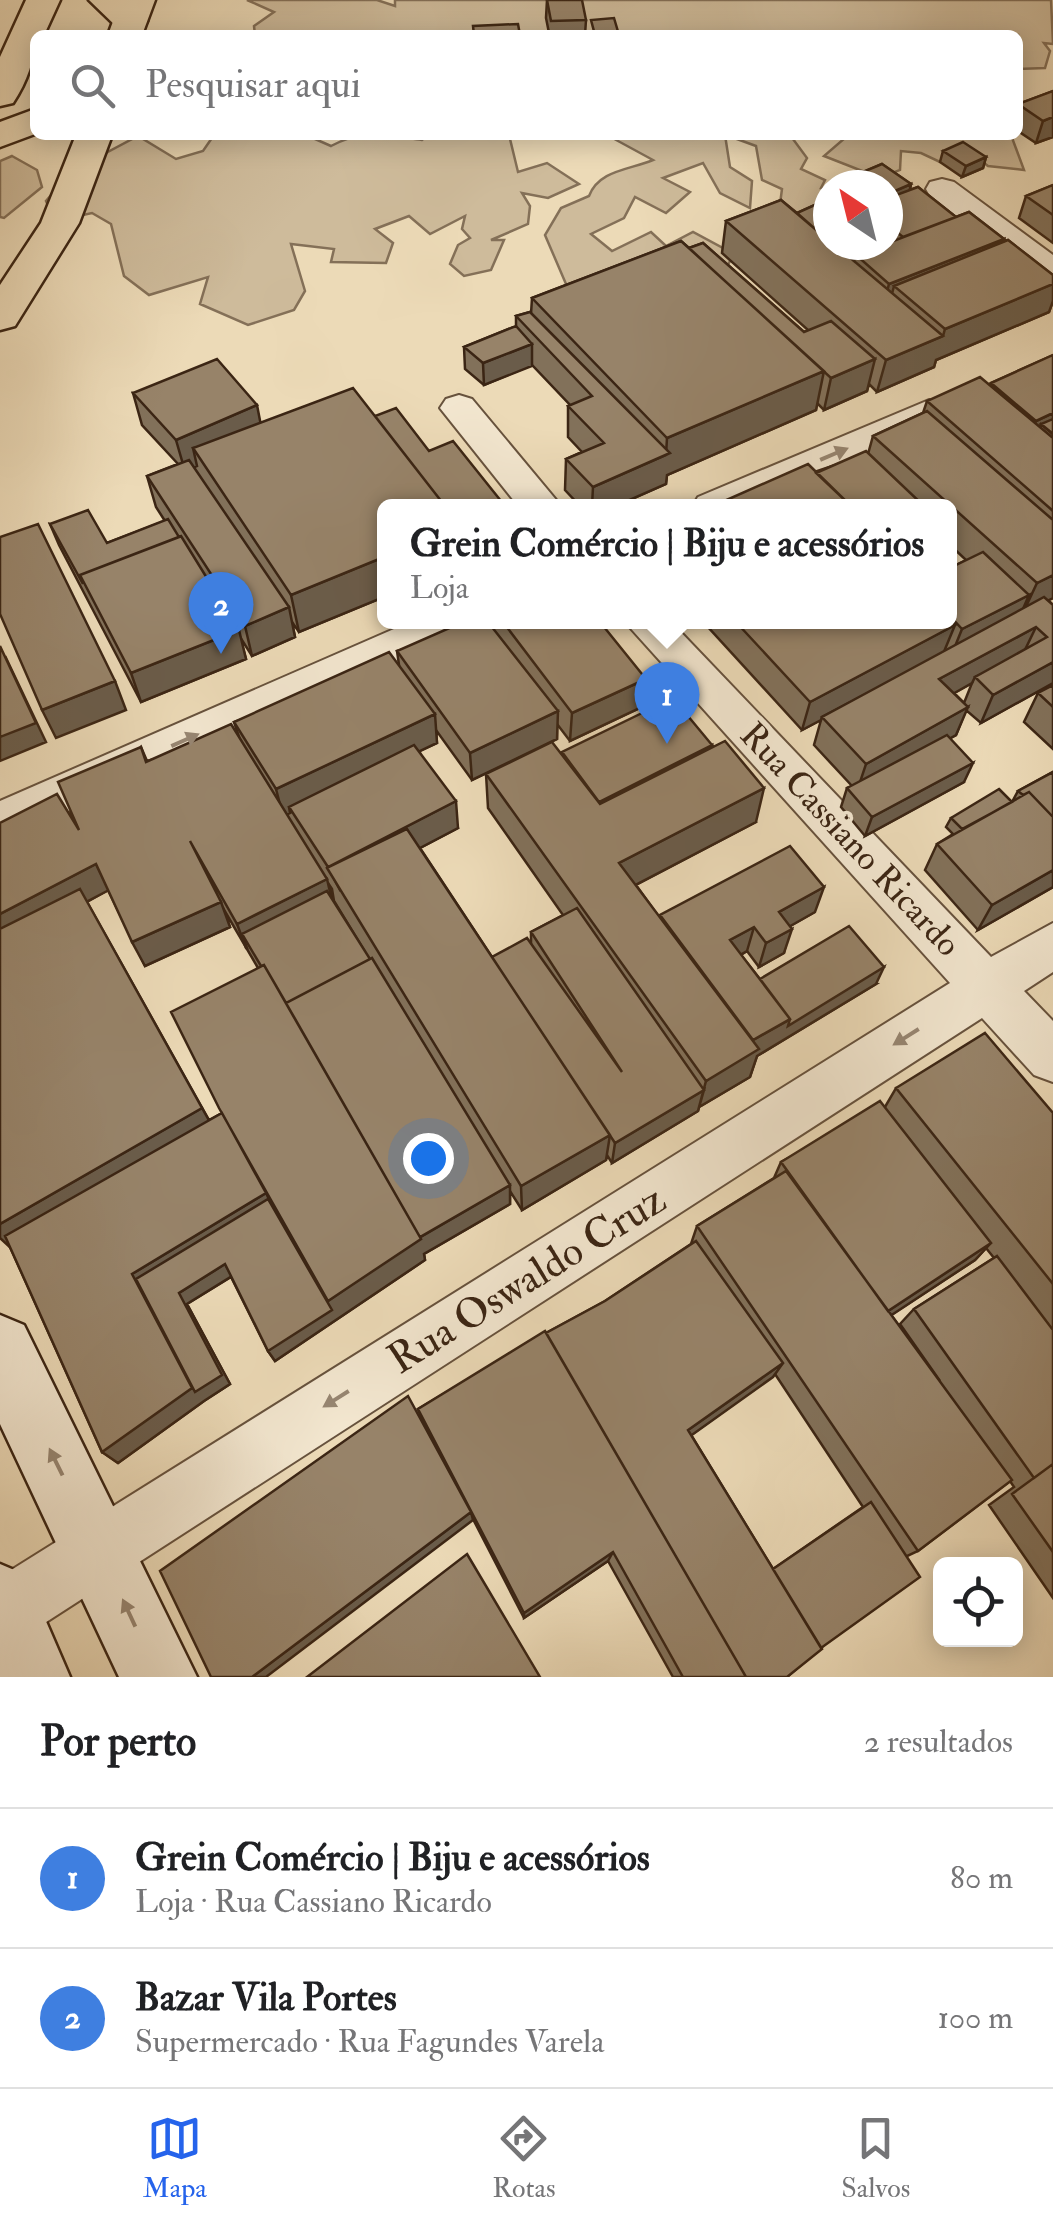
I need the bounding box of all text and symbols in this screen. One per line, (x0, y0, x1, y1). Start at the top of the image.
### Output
search box (30, 30, 1023, 140)
icon: search (65, 58, 120, 113)
text: Pesquisar aqui (145, 61, 361, 109)
north arrow (813, 170, 903, 260)
one-way arrow (819, 446, 849, 462)
popup (377, 499, 957, 629)
text: Grein Comércio | Biju e acessórios (410, 520, 924, 568)
text: Loja (410, 568, 469, 608)
pin: 2 (188, 572, 254, 654)
pin: 1 (634, 662, 700, 744)
street label: Rua Cassiano Ricardo (731, 714, 970, 966)
one-way arrow (170, 732, 200, 748)
one-way arrow (892, 1028, 920, 1046)
your location (403, 1133, 454, 1184)
street label: Rua Oswaldo Cruz (379, 1174, 675, 1386)
one-way arrow (322, 1389, 350, 1407)
one-way arrow (47, 1447, 64, 1476)
map controls (933, 1557, 1023, 1647)
button: locate (933, 1557, 1023, 1647)
one-way arrow (120, 1598, 137, 1627)
text: Por perto (40, 1716, 196, 1768)
text: 2 resultados (864, 1722, 1013, 1762)
text: Grein Comércio | Biju e acessórios (135, 1834, 650, 1882)
text: 1 (67, 1858, 78, 1898)
text: 80 m (950, 1858, 1013, 1898)
text: Loja · Rua Cassiano Ricardo (135, 1882, 492, 1922)
text: Bazar Vila Portes (135, 1974, 397, 2022)
text: 2 (64, 1998, 81, 2038)
text: 100 m (937, 1998, 1013, 2038)
text: Supermercado · Rua Fagundes Varela (135, 2022, 604, 2062)
tab: Mapa (143, 2111, 207, 2206)
tab: Rotas (492, 2111, 556, 2206)
tab: Salvos (841, 2111, 910, 2206)

